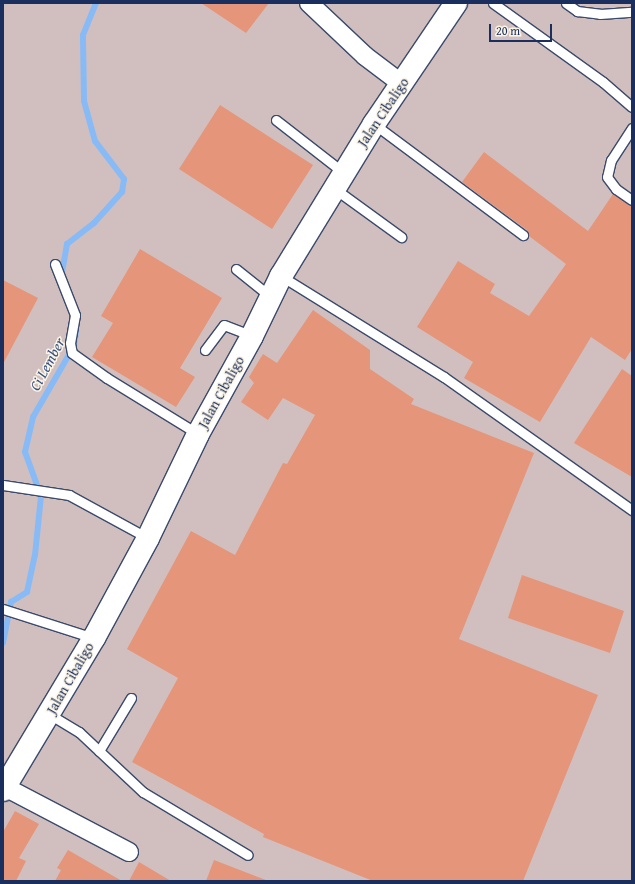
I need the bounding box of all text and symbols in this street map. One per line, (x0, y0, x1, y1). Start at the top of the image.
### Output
scale bar (491, 16, 554, 42)
text: 20 m (496, 22, 520, 39)
street label: Jalan Cibaligo (354, 74, 412, 150)
water label: Ci Lember (26, 335, 68, 393)
street label: Jalan Cibaligo (194, 353, 248, 431)
street label: Jalan Cibaligo (43, 639, 97, 717)

